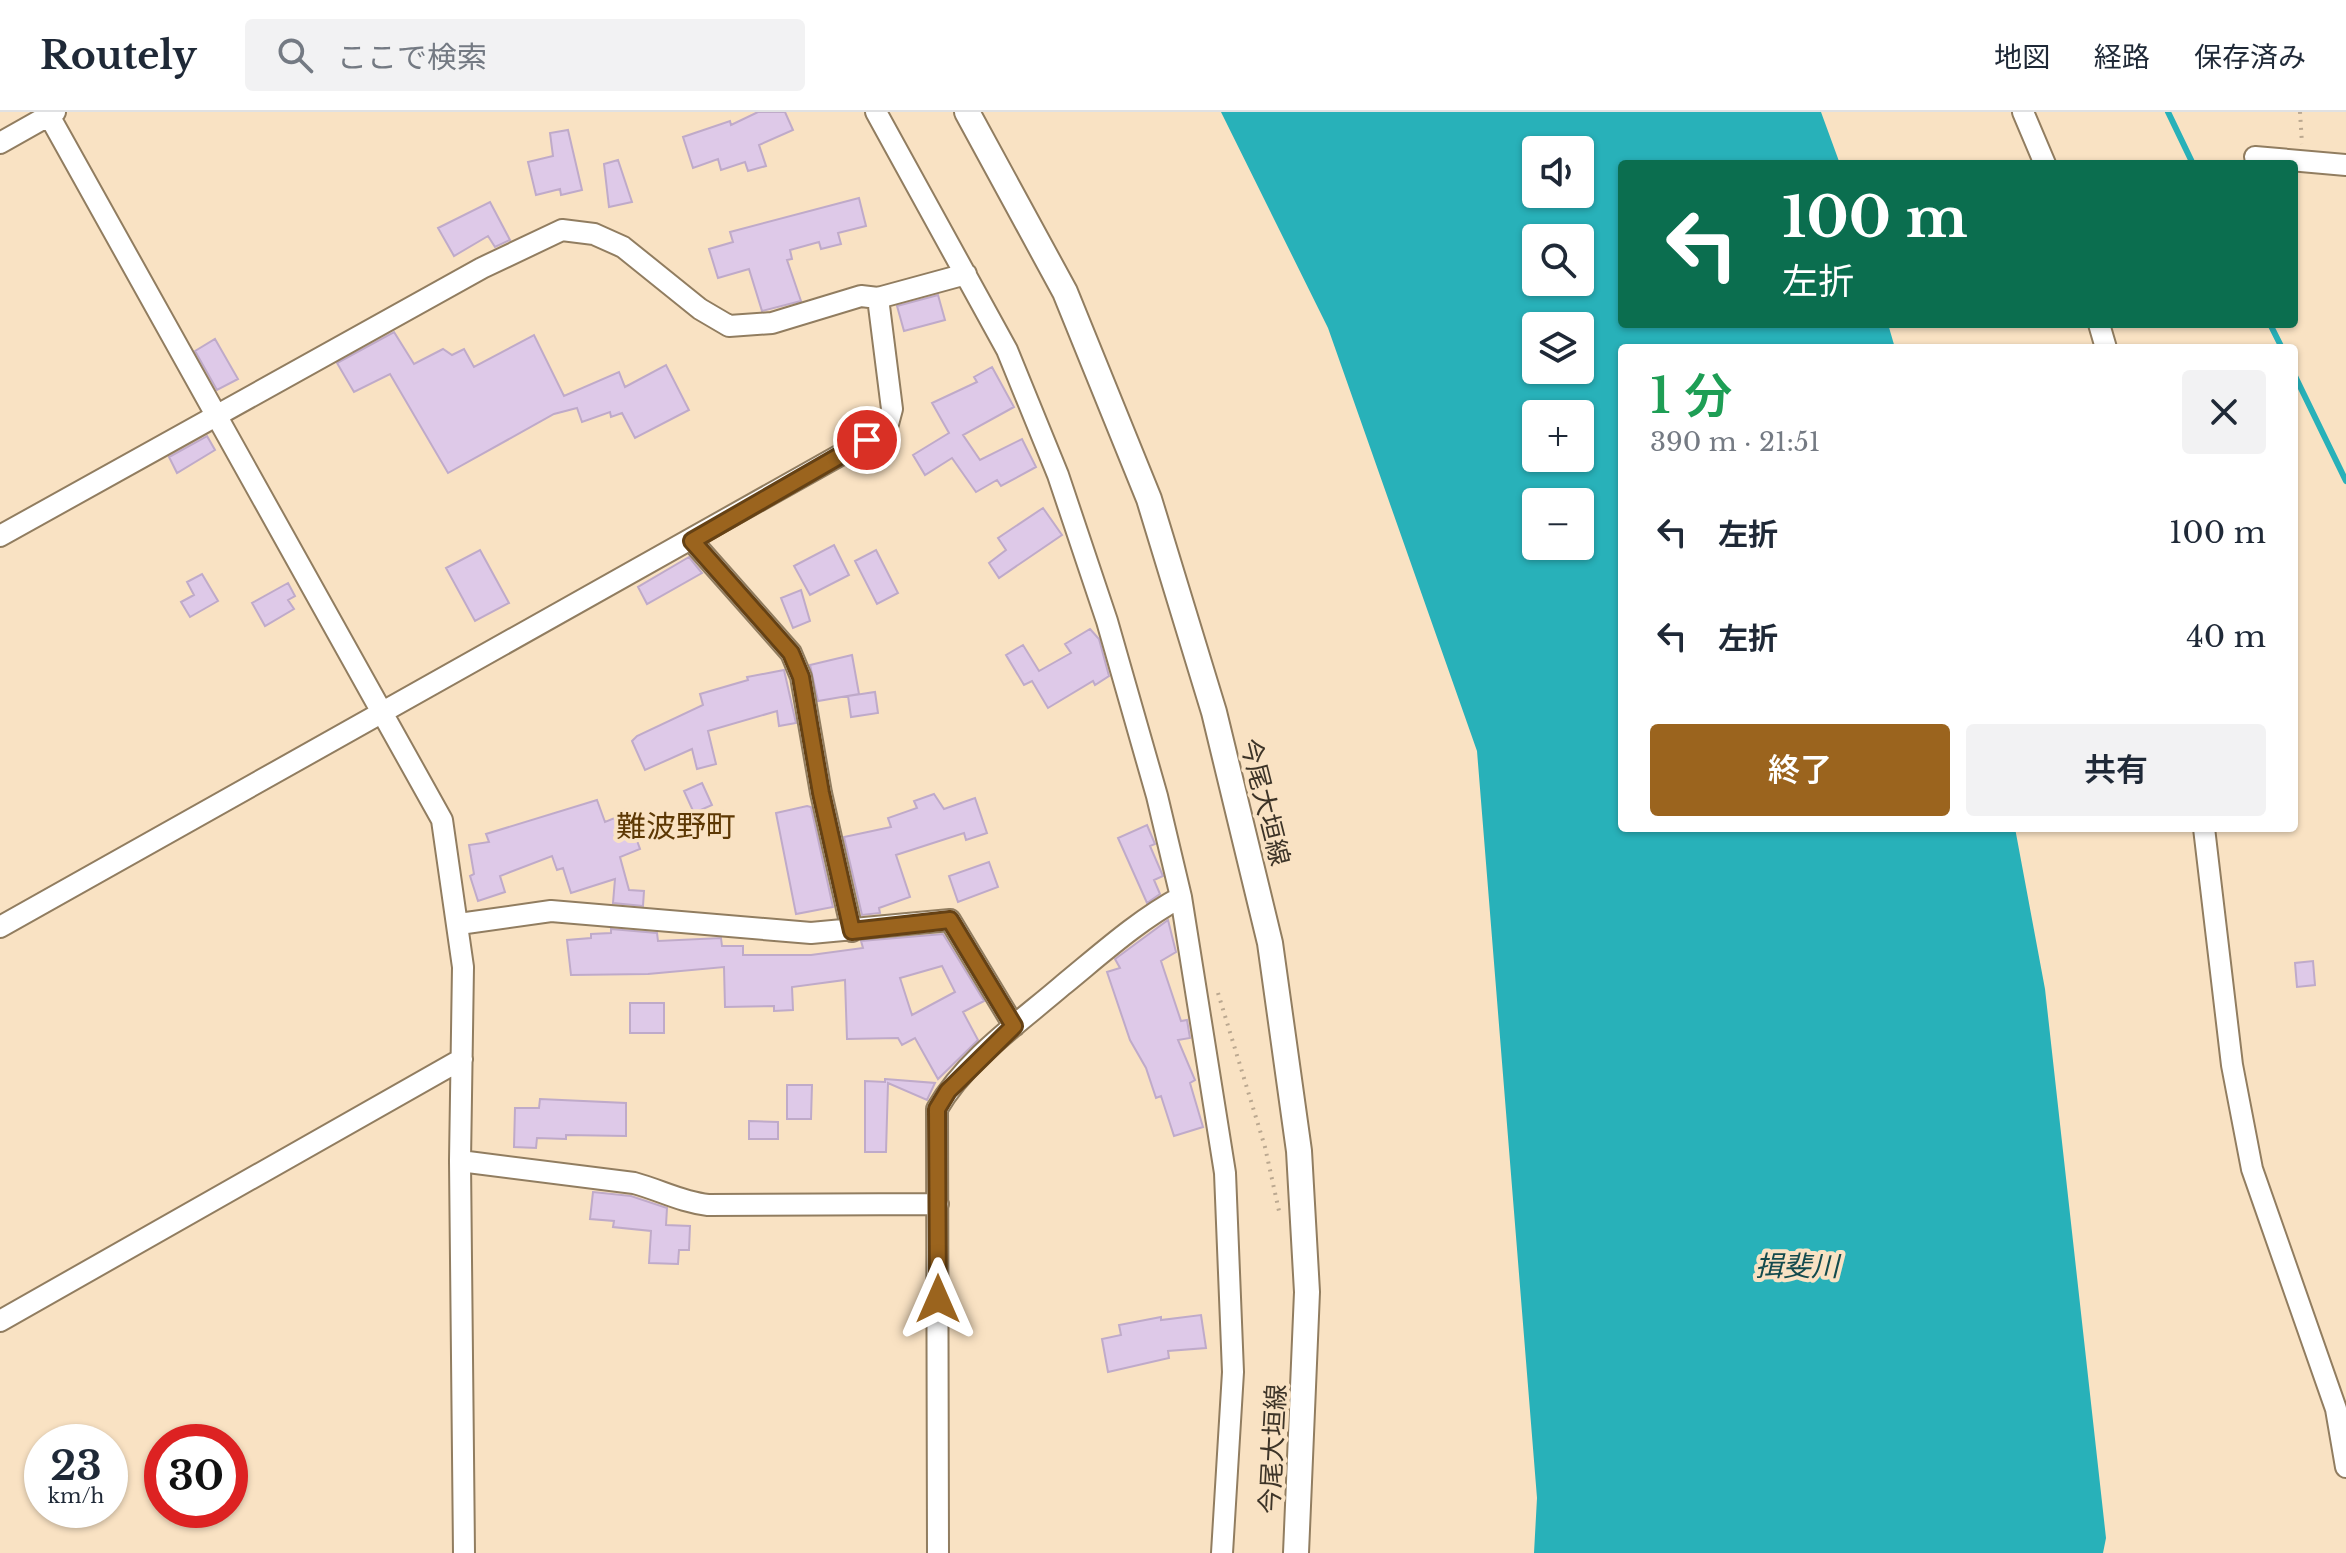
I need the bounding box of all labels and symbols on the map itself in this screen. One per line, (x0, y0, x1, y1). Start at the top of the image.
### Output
pin (833, 406, 901, 474)
street label: 今尾大垣線 (1234, 735, 1296, 869)
district label: 難波野町 (616, 808, 736, 845)
water label: 揖斐川 (1755, 1249, 1842, 1284)
position arrow (896, 1257, 980, 1341)
street label: 今尾大垣線 (1254, 1383, 1292, 1515)
speed limit sign: 30 (144, 1424, 248, 1528)

